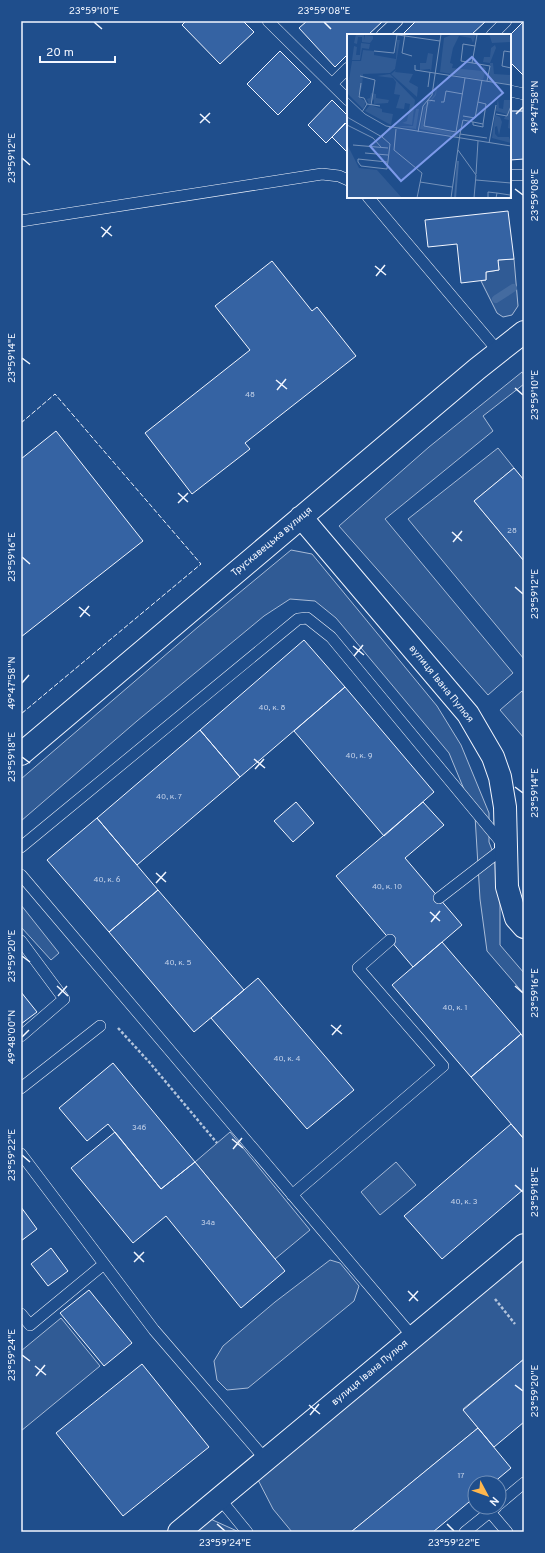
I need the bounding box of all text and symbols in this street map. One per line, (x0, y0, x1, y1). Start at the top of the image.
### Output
text: 23°59'10"E (69, 5, 119, 18)
text: 23°59'08"E (297, 5, 351, 18)
inset map (347, 34, 511, 198)
scale bar (40, 38, 115, 64)
text: 20 m (46, 45, 74, 61)
text: 49°47'58"N (529, 80, 542, 134)
text: 23°59'12"E (6, 133, 19, 183)
text: 23°59'08"E (529, 168, 542, 222)
text: 23°59'14"E (6, 333, 19, 383)
text: 23°59'10"E (529, 370, 542, 420)
house number: 48 (245, 390, 255, 400)
street label: Трускавецька вулиця (229, 504, 315, 580)
house number: 28 (507, 526, 517, 536)
text: 23°59'16"E (6, 532, 19, 582)
text: 23°59'12"E (529, 569, 542, 619)
street label: вулиця Івана Пулюя (406, 643, 476, 725)
text: 49°47'58"N (6, 656, 19, 710)
house number: 40, к. 8 (259, 703, 286, 713)
text: 23°59'18"E (6, 732, 19, 782)
house number: 40, к. 9 (346, 751, 373, 761)
text: 23°59'14"E (529, 768, 542, 818)
house number: 40, к. 7 (156, 792, 182, 802)
house number: 40, к. 6 (94, 875, 121, 885)
house number: 40, к. 10 (372, 882, 402, 892)
text: 23°59'20"E (6, 929, 19, 983)
house number: 40, к. 5 (164, 958, 192, 968)
text: 23°59'16"E (529, 968, 542, 1018)
house number: 40, к. 1 (442, 1003, 468, 1013)
text: 49°48'00"N (6, 1010, 19, 1064)
house number: 40, к. 4 (273, 1054, 301, 1064)
house number: 34б (132, 1123, 147, 1133)
text: 23°59'22"E (6, 1129, 19, 1181)
text: 23°59'18"E (529, 1167, 542, 1217)
house number: 40, к. 3 (451, 1197, 478, 1207)
house number: 34а (201, 1218, 215, 1228)
text: 23°59'24"E (6, 1329, 19, 1381)
street label: вулиця Івана Пулюя (329, 1337, 411, 1409)
text: 23°59'20"E (529, 1364, 542, 1418)
house number: 17 (457, 1471, 465, 1481)
north arrow (467, 1475, 507, 1515)
text: N (486, 1493, 502, 1508)
text: 23°59'24"E (199, 1537, 251, 1550)
text: 23°59'22"E (428, 1537, 480, 1550)

